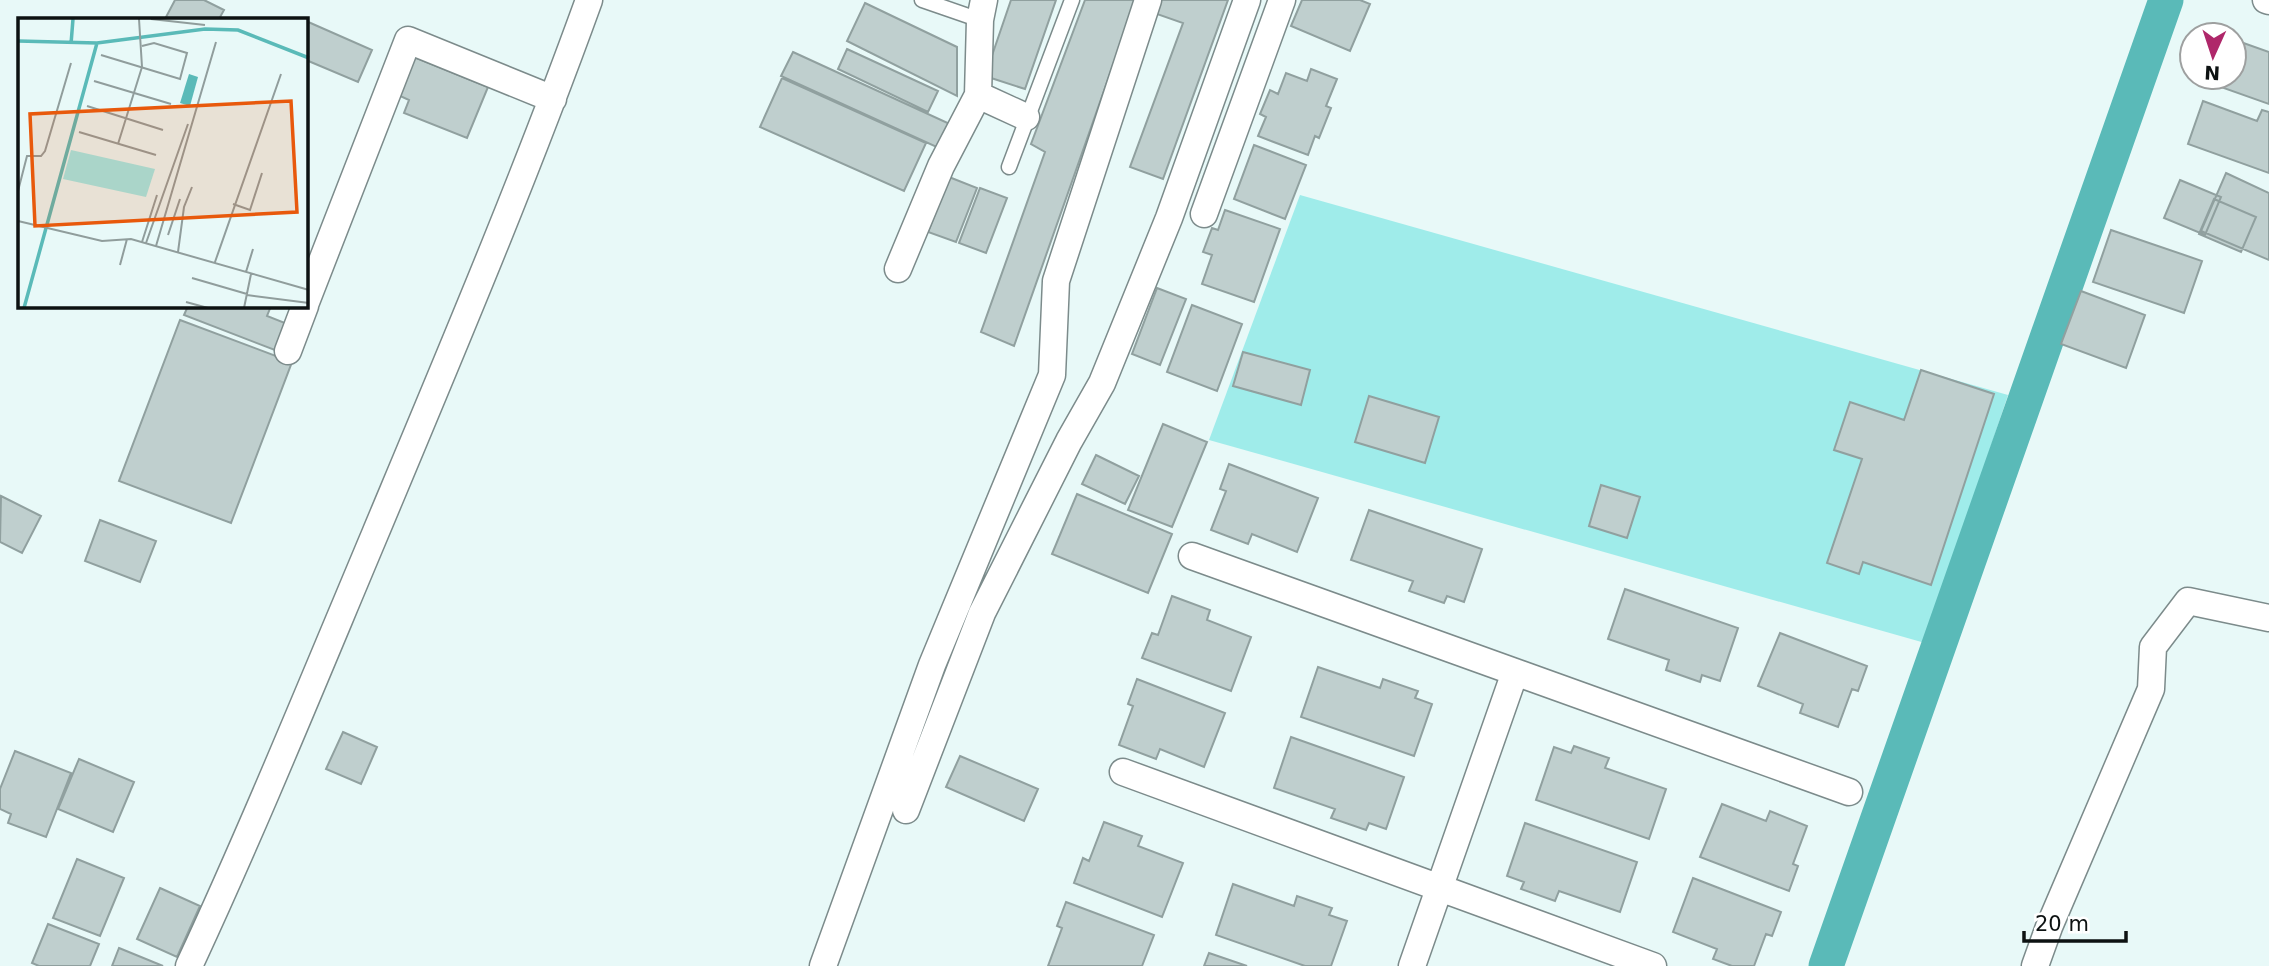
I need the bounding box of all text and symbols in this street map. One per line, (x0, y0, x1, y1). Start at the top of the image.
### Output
inset map (18, 18, 308, 308)
north arrow (2178, 21, 2248, 91)
text: N (2204, 62, 2221, 84)
scale bar (2024, 900, 2126, 944)
text: 20 m (2035, 912, 2089, 936)

